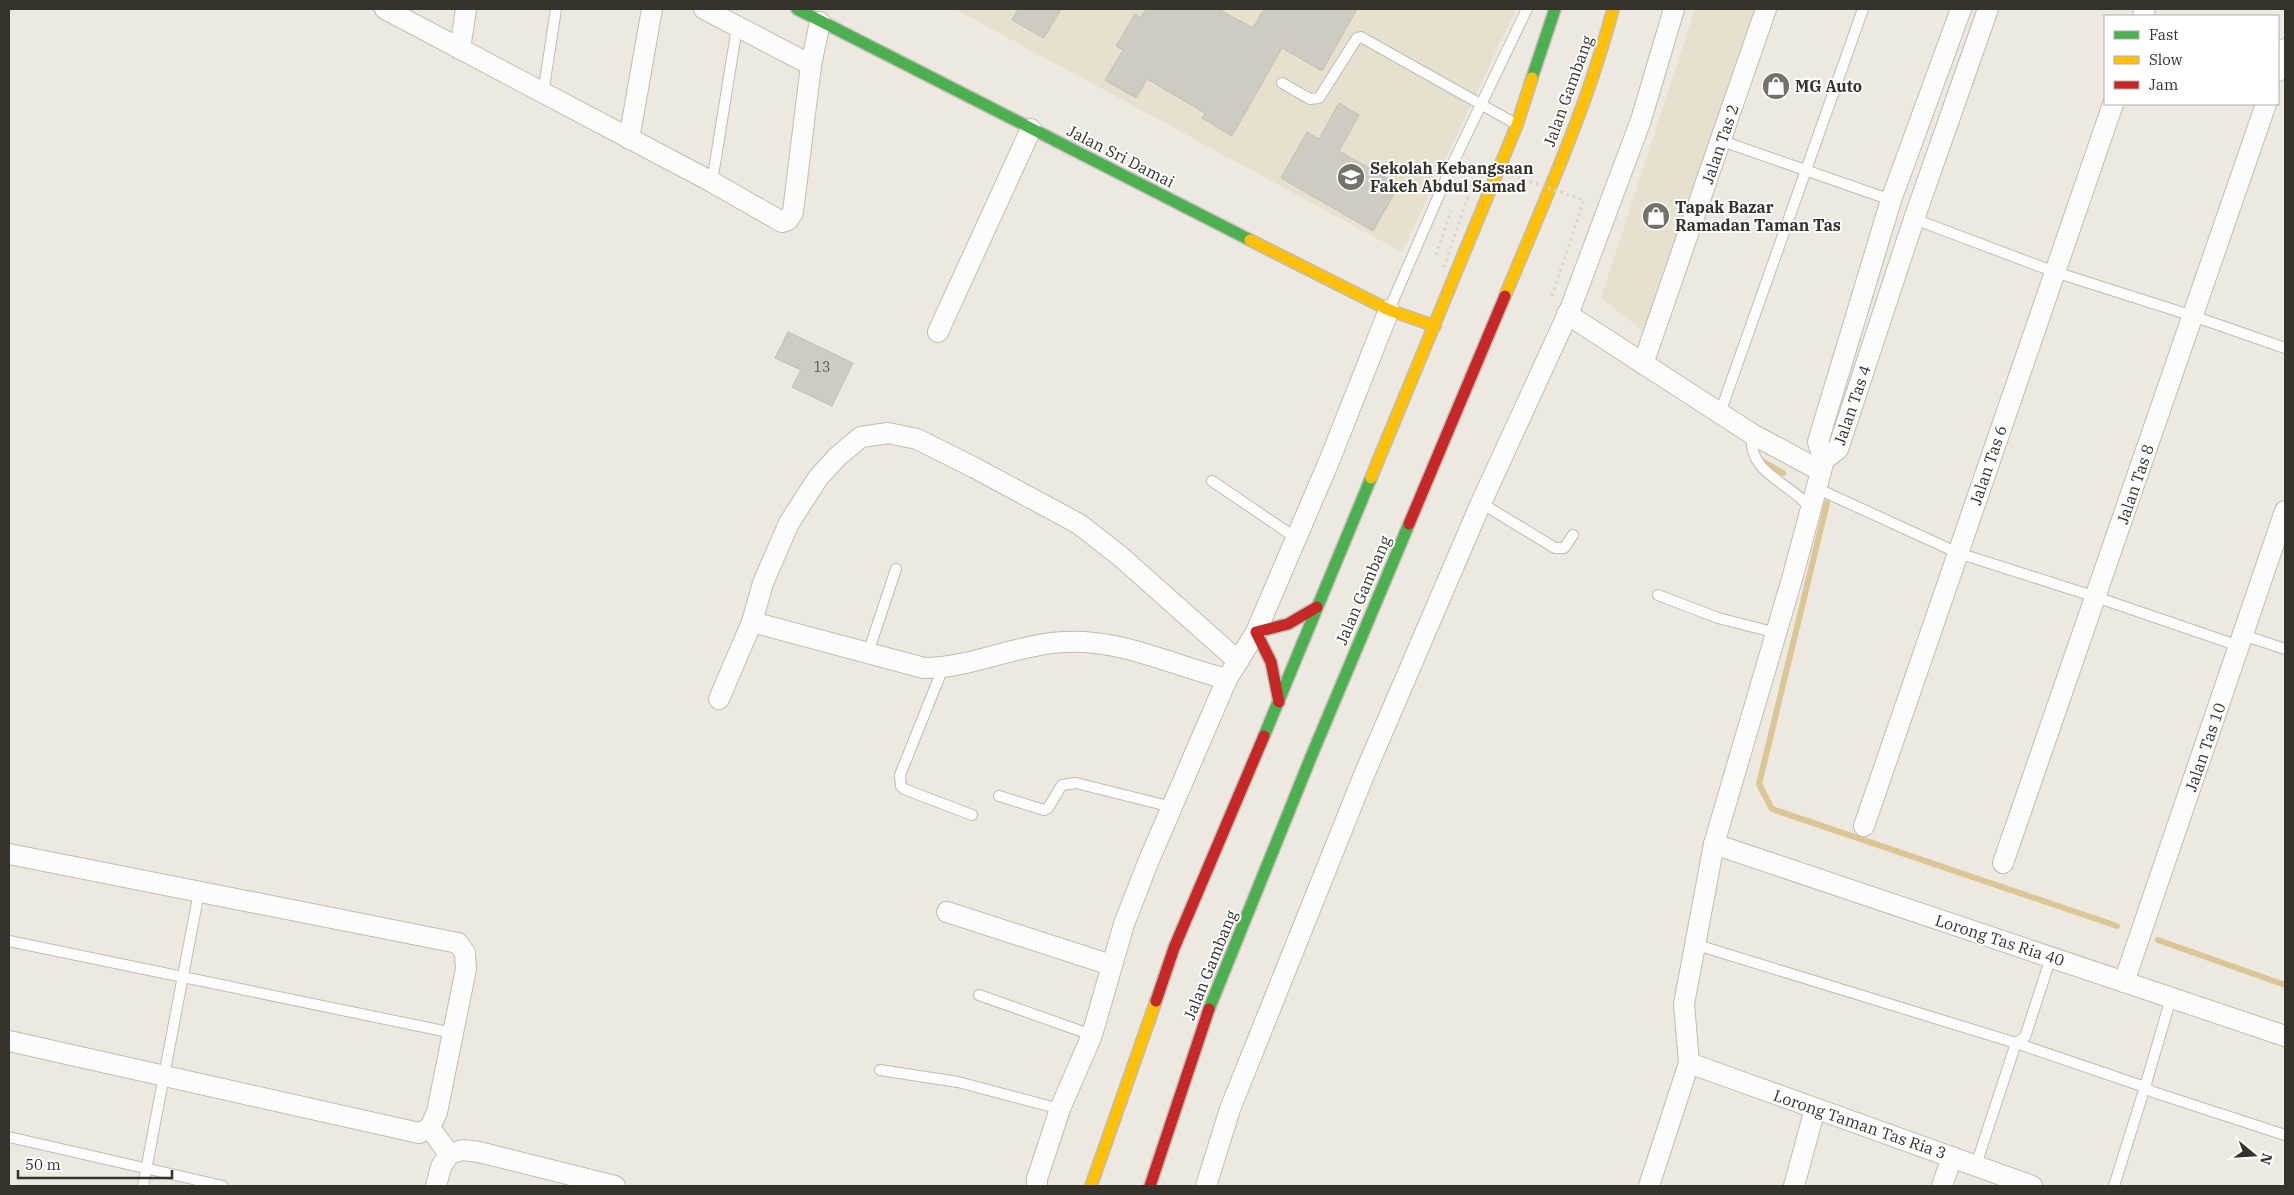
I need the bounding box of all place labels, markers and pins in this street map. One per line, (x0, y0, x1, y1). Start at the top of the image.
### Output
shop icon: MG Auto (1761, 71, 1791, 101)
place label: MG Auto (1795, 76, 1862, 96)
place label: Sekolah Kebangsaan Fakeh Abdul Samad (1370, 158, 1534, 196)
school or university icon: Sekolah Kebangsaan Fakeh Abdul Samad (1336, 162, 1366, 192)
place label: Tapak Bazar Ramadan Taman Tas (1675, 197, 1841, 235)
shop icon: Tapak Bazar Ramadan Taman Tas (1641, 201, 1671, 231)

